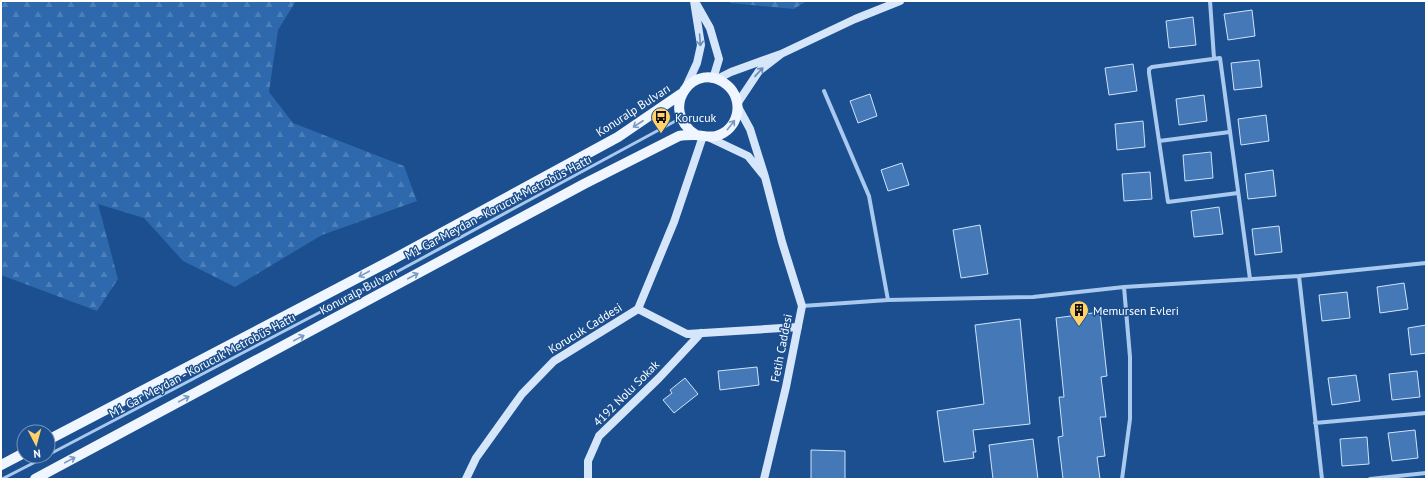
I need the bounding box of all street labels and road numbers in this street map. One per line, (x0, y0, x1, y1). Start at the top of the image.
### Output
street label: Konuralp Bulvarı (593, 80, 673, 140)
street label: M1 Gar Meydan - Korucuk Metrobüs Hattı (402, 151, 594, 263)
street label: Konuralp Bulvarı (317, 264, 399, 318)
street label: Korucuk Caddesi (545, 299, 625, 357)
street label: M1 Gar Meydan - Korucuk Metrobüs Hattı (106, 309, 298, 421)
street label: Fetih Caddesi (767, 313, 795, 383)
street label: 4192 Nolu Sokak (590, 357, 662, 429)

